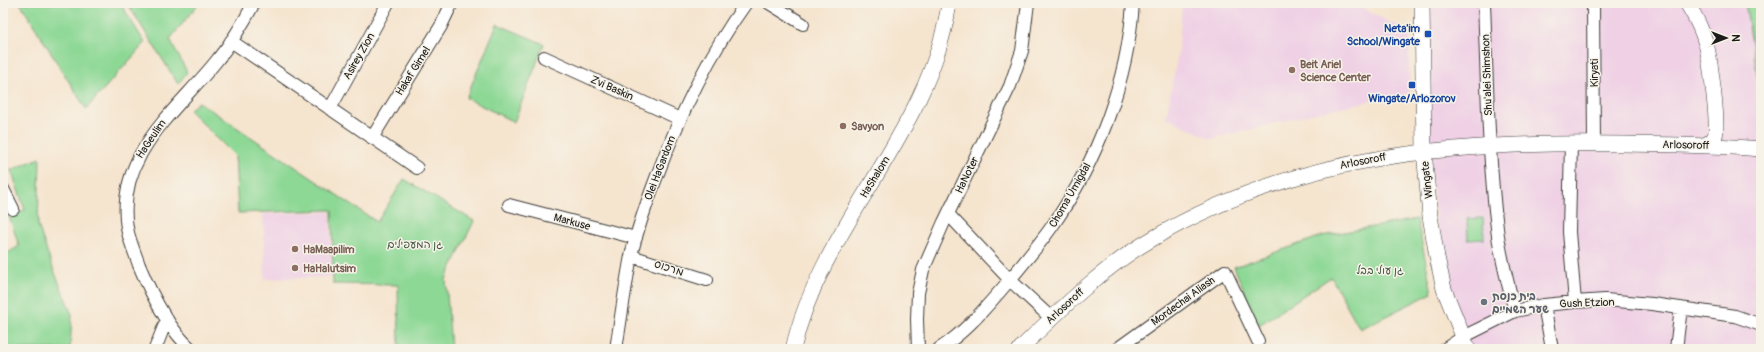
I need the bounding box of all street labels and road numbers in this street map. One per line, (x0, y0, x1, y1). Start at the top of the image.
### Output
street label: Asirey Zion (340, 30, 378, 82)
street label: Shu'alei Shimshon (1479, 34, 1495, 116)
street label: Hakaf Gimel (393, 44, 433, 98)
street label: Kiryati (1588, 59, 1601, 87)
street label: Zvi Baskin (588, 73, 636, 103)
street label: HaGeulim (133, 117, 169, 161)
street label: Olei HaGardom (642, 134, 678, 202)
street label: Arlosoroff (1662, 138, 1710, 152)
street label: Arlosoroff (1339, 150, 1387, 172)
street label: HaShalom (857, 153, 893, 200)
street label: HaNoter (953, 154, 981, 195)
street label: Choma Umigdal (1046, 160, 1094, 230)
street label: Wingate (1419, 160, 1435, 199)
street label: Markuse (552, 211, 592, 233)
street label: מרכוס (653, 257, 685, 279)
street label: Mordechai Aliash (1149, 274, 1217, 328)
street label: Arlosoroff (1043, 285, 1087, 327)
street label: Gush Etzion (1559, 296, 1615, 310)

